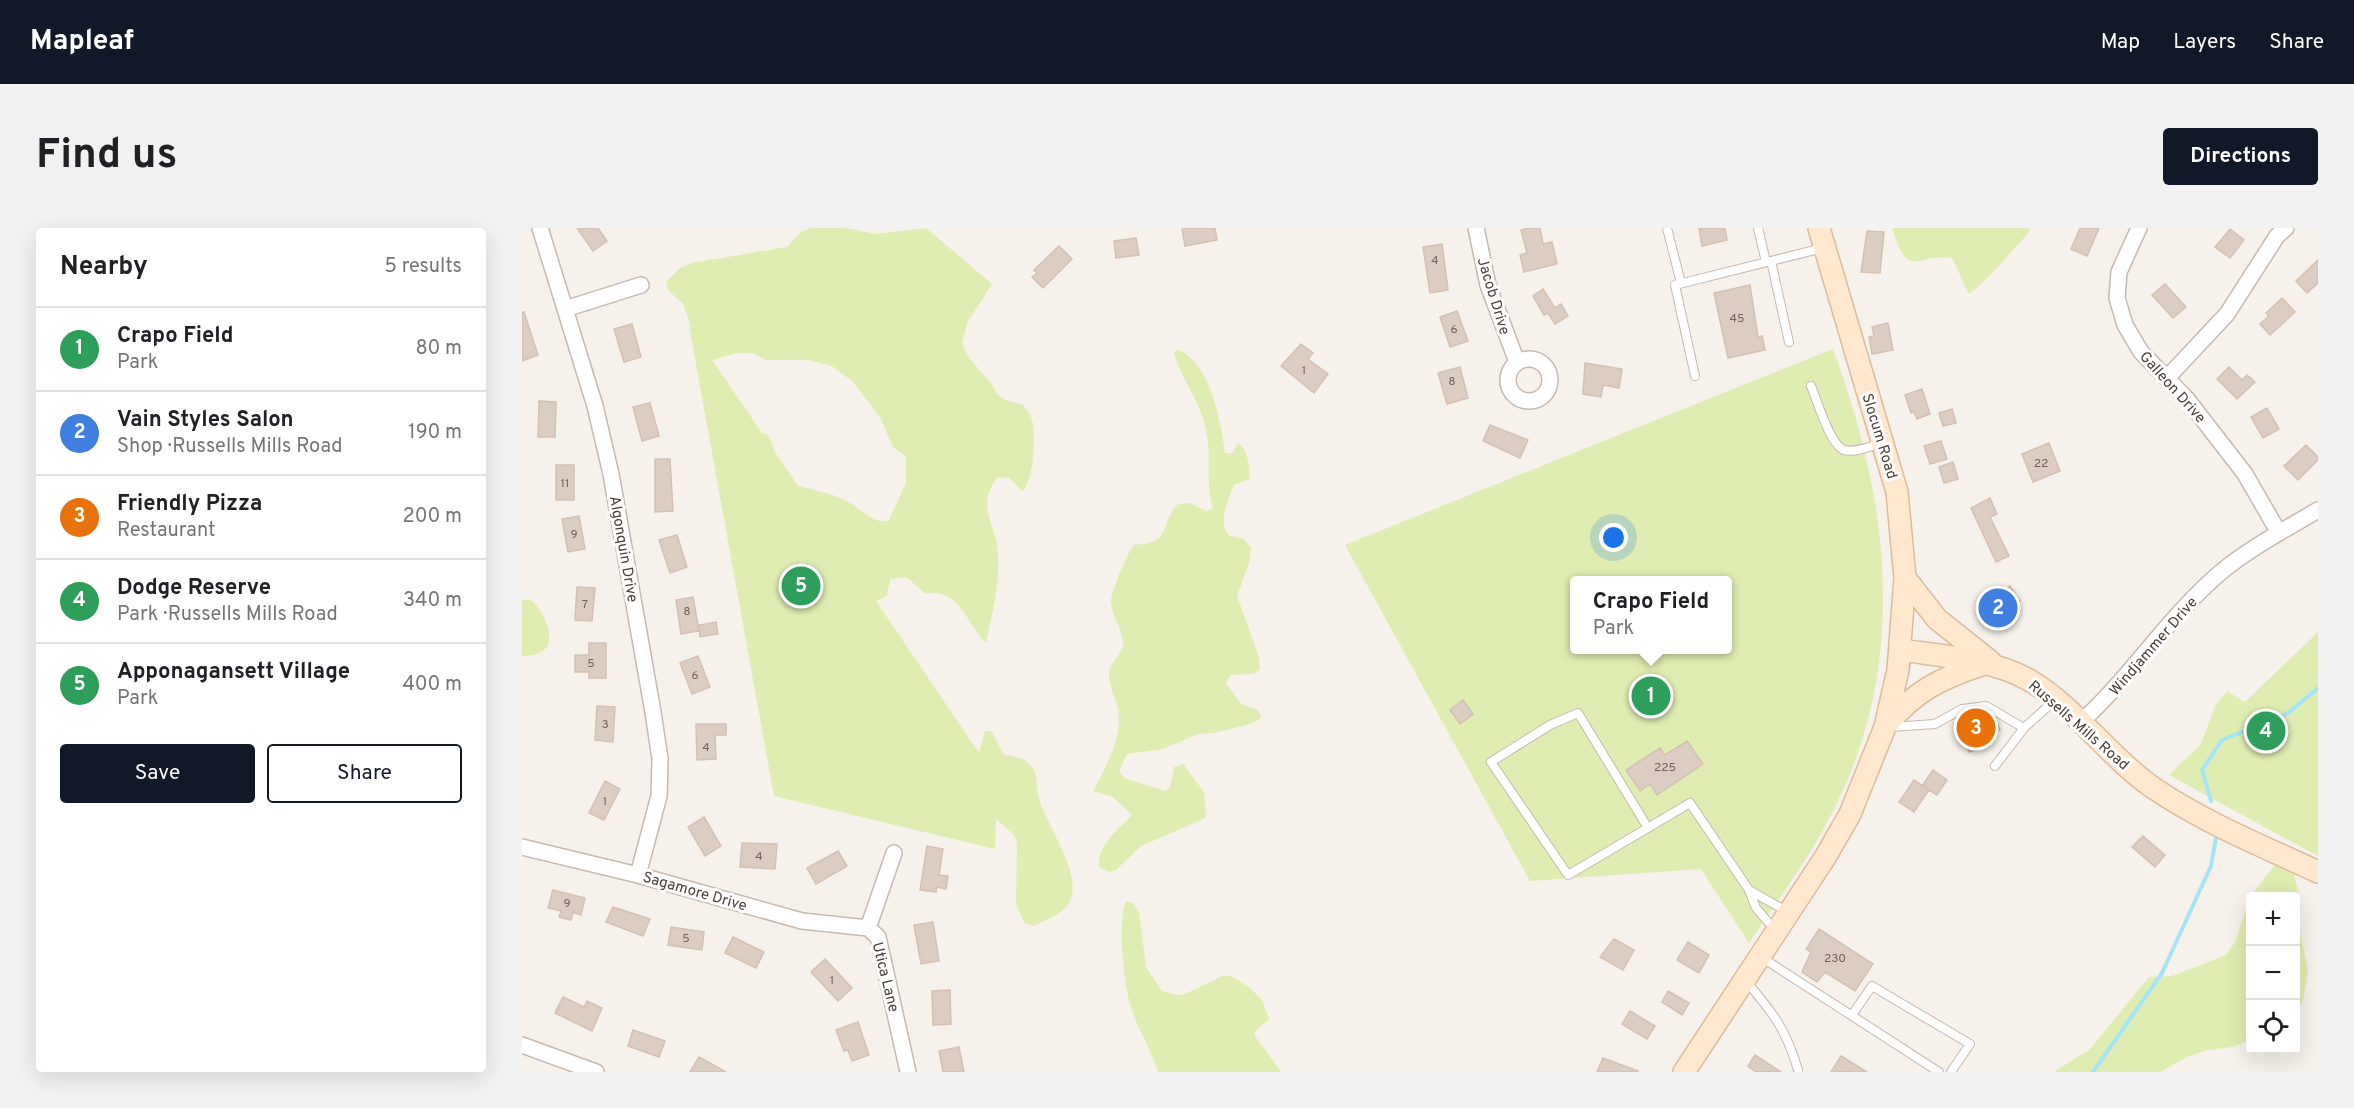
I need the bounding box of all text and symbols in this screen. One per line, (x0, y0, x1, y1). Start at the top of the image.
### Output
text: Mapleaf (30, 24, 134, 60)
text: Map (2101, 29, 2140, 56)
text: Layers (2173, 29, 2236, 56)
text: Share (2269, 29, 2324, 56)
button: Directions (2163, 128, 2318, 185)
text: Find us (36, 130, 177, 183)
text: Nearby (60, 251, 148, 284)
house number: 4 (1431, 253, 1439, 269)
text: 5 results (385, 254, 462, 280)
street label: Jacob Drive (1472, 256, 1513, 337)
house number: 45 (1730, 311, 1744, 327)
house number: 6 (1450, 322, 1458, 338)
text: Crapo Field (117, 323, 233, 350)
text: 1 (76, 336, 84, 362)
text: 80 m (416, 336, 462, 362)
street label: Galleon Drive (2135, 348, 2209, 428)
text: Park (117, 350, 158, 376)
house number: 1 (1302, 363, 1306, 379)
house number: 8 (1448, 374, 1456, 390)
street label: Slocum Road (1857, 391, 1901, 481)
text: Vain Styles Salon (117, 407, 294, 434)
text: 2 (73, 420, 86, 446)
text: 190 m (408, 420, 462, 446)
text: Shop · Russells Mills Road (117, 434, 342, 460)
house number: 22 (2034, 456, 2048, 472)
house number: 11 (561, 476, 569, 492)
text: Friendly Pizza (117, 491, 262, 518)
street label: Algonquin Drive (604, 495, 641, 604)
text: 3 (74, 504, 86, 530)
text: 200 m (403, 504, 462, 530)
text: Restaurant (117, 518, 216, 544)
your location (1599, 523, 1628, 552)
house number: 9 (570, 527, 578, 543)
pin: 5 (782, 564, 820, 608)
text: Dodge Reserve (117, 575, 271, 602)
popup (1570, 576, 1732, 654)
pin: 2 (1978, 586, 2018, 631)
text: 4 (73, 588, 86, 614)
text: 340 m (403, 588, 462, 614)
text: Crapo Field (1593, 589, 1709, 616)
street label: Windjammer Drive (2106, 594, 2202, 700)
house number: 7 (582, 597, 588, 613)
text: Park · Russells Mills Road (117, 602, 338, 628)
house number: 8 (683, 604, 691, 620)
text: Park (1593, 616, 1634, 642)
house number: 5 (587, 656, 595, 672)
text: Apponagansett Village (117, 659, 350, 686)
house number: 6 (691, 668, 699, 684)
text: 5 (73, 672, 86, 698)
text: 400 m (402, 672, 462, 698)
pin: 1 (1632, 674, 1670, 718)
street label: Russells Mills Road (2024, 677, 2132, 775)
text: Park (117, 686, 158, 712)
pin: 3 (1956, 706, 1996, 750)
pin: 4 (2246, 708, 2286, 754)
house number: 3 (601, 717, 609, 733)
house number: 4 (702, 740, 710, 756)
button: Save (60, 744, 255, 803)
button: Share (267, 744, 462, 803)
house number: 225 (1654, 760, 1676, 776)
house number: 1 (603, 794, 607, 810)
house number: 4 (755, 849, 763, 865)
street label: Sagamore Drive (640, 868, 749, 916)
map controls (2246, 892, 2300, 1054)
button: + (2246, 892, 2300, 946)
house number: 9 (563, 896, 571, 912)
house number: 5 (682, 931, 690, 947)
street label: Utica Lane (867, 940, 902, 1014)
button: − (2246, 946, 2300, 1000)
house number: 230 (1824, 951, 1846, 967)
house number: 1 (830, 973, 834, 989)
button: locate (2246, 1000, 2300, 1054)

